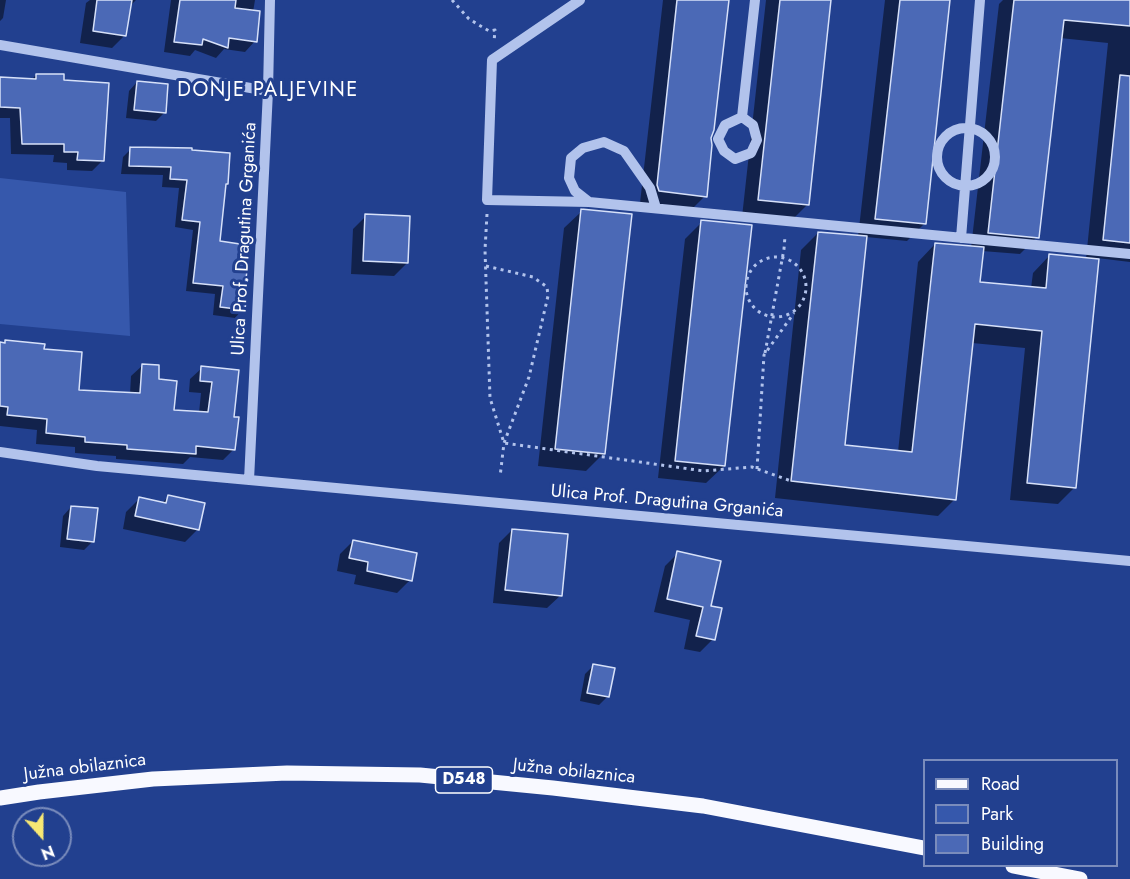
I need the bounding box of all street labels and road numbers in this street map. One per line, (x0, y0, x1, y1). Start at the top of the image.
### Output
street label: Ulica Prof. Dragutina Grganića (228, 122, 262, 356)
street label: Ulica Prof. Dragutina Grganića (550, 481, 784, 523)
street label: Južna obilaznica (23, 750, 147, 786)
street label: Južna obilaznica (512, 755, 636, 789)
road number: D548 (436, 767, 492, 793)

